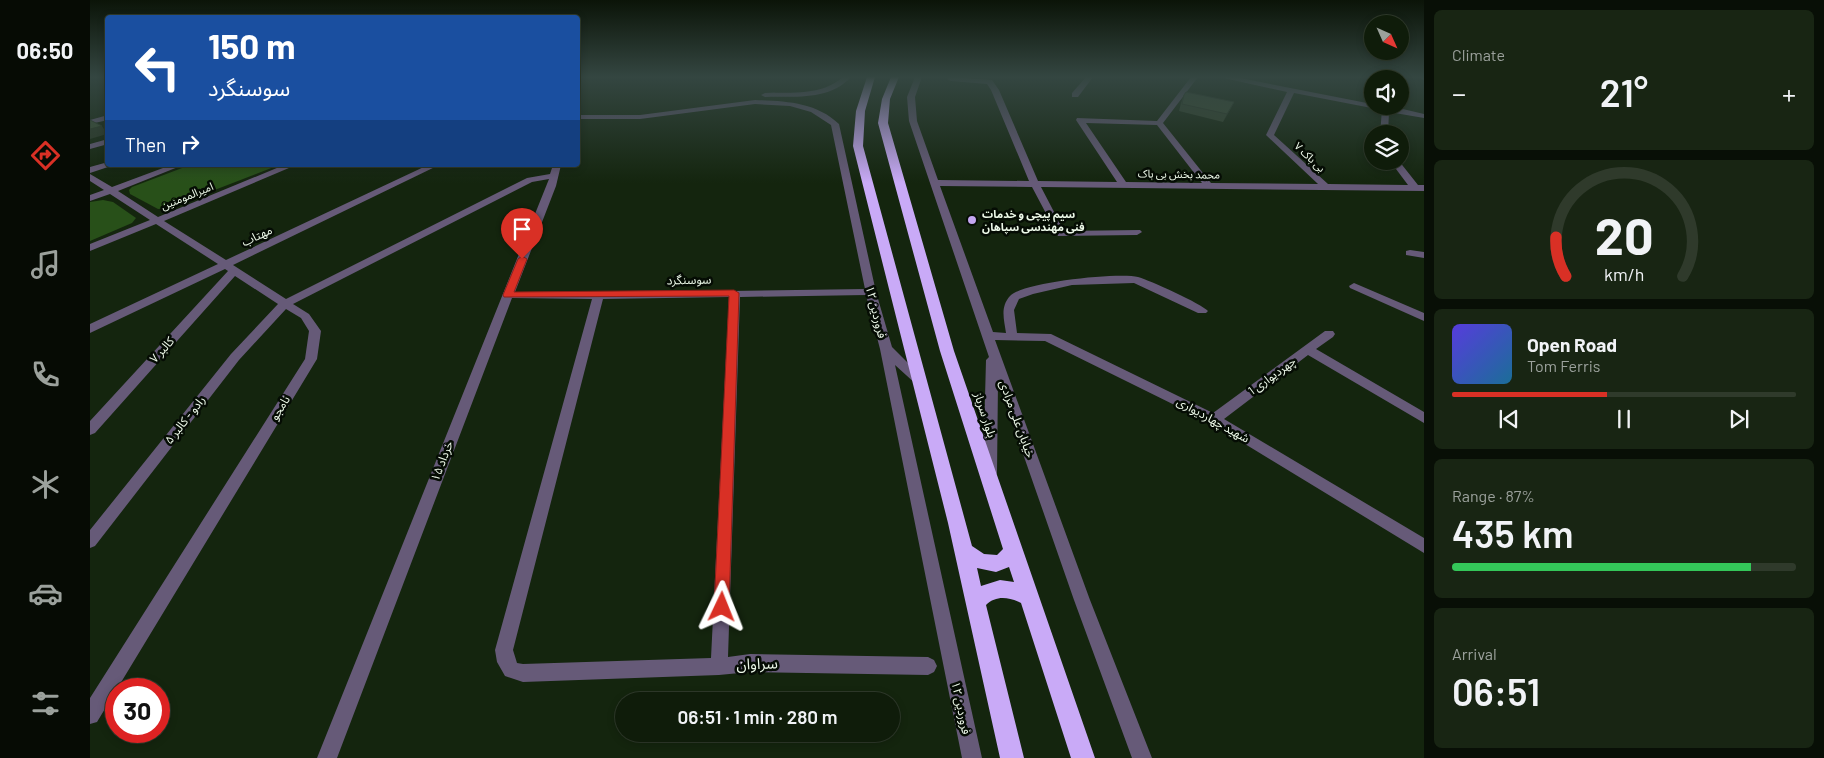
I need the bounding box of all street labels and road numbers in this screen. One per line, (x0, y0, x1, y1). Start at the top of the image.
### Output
street label: بی باک ۷ (1291, 139, 1329, 175)
street label: محمد بخش بی باک (1138, 166, 1221, 182)
street label: امیرالمومنین (159, 179, 215, 213)
street label: مهتاب (239, 222, 275, 249)
street label: سوسنگرد (666, 272, 712, 287)
street label: ۱۲ فروردین (863, 284, 890, 340)
street label: کالبر ۷ (146, 333, 178, 366)
street label: چهردیواری 1 (1245, 353, 1299, 399)
street label: خیابان علی مرادی (996, 378, 1038, 460)
street label: بلوار سرباز (971, 389, 1000, 440)
street label: رادو - کالبر ۵ (161, 393, 208, 447)
street label: نامجو (266, 393, 293, 423)
street label: شهید چهاردیواری (1174, 393, 1252, 447)
street label: ۱۵ خرداد (427, 439, 456, 483)
street label: سراوان (736, 653, 778, 674)
street label: ۱۲ فروردین (949, 680, 974, 736)

